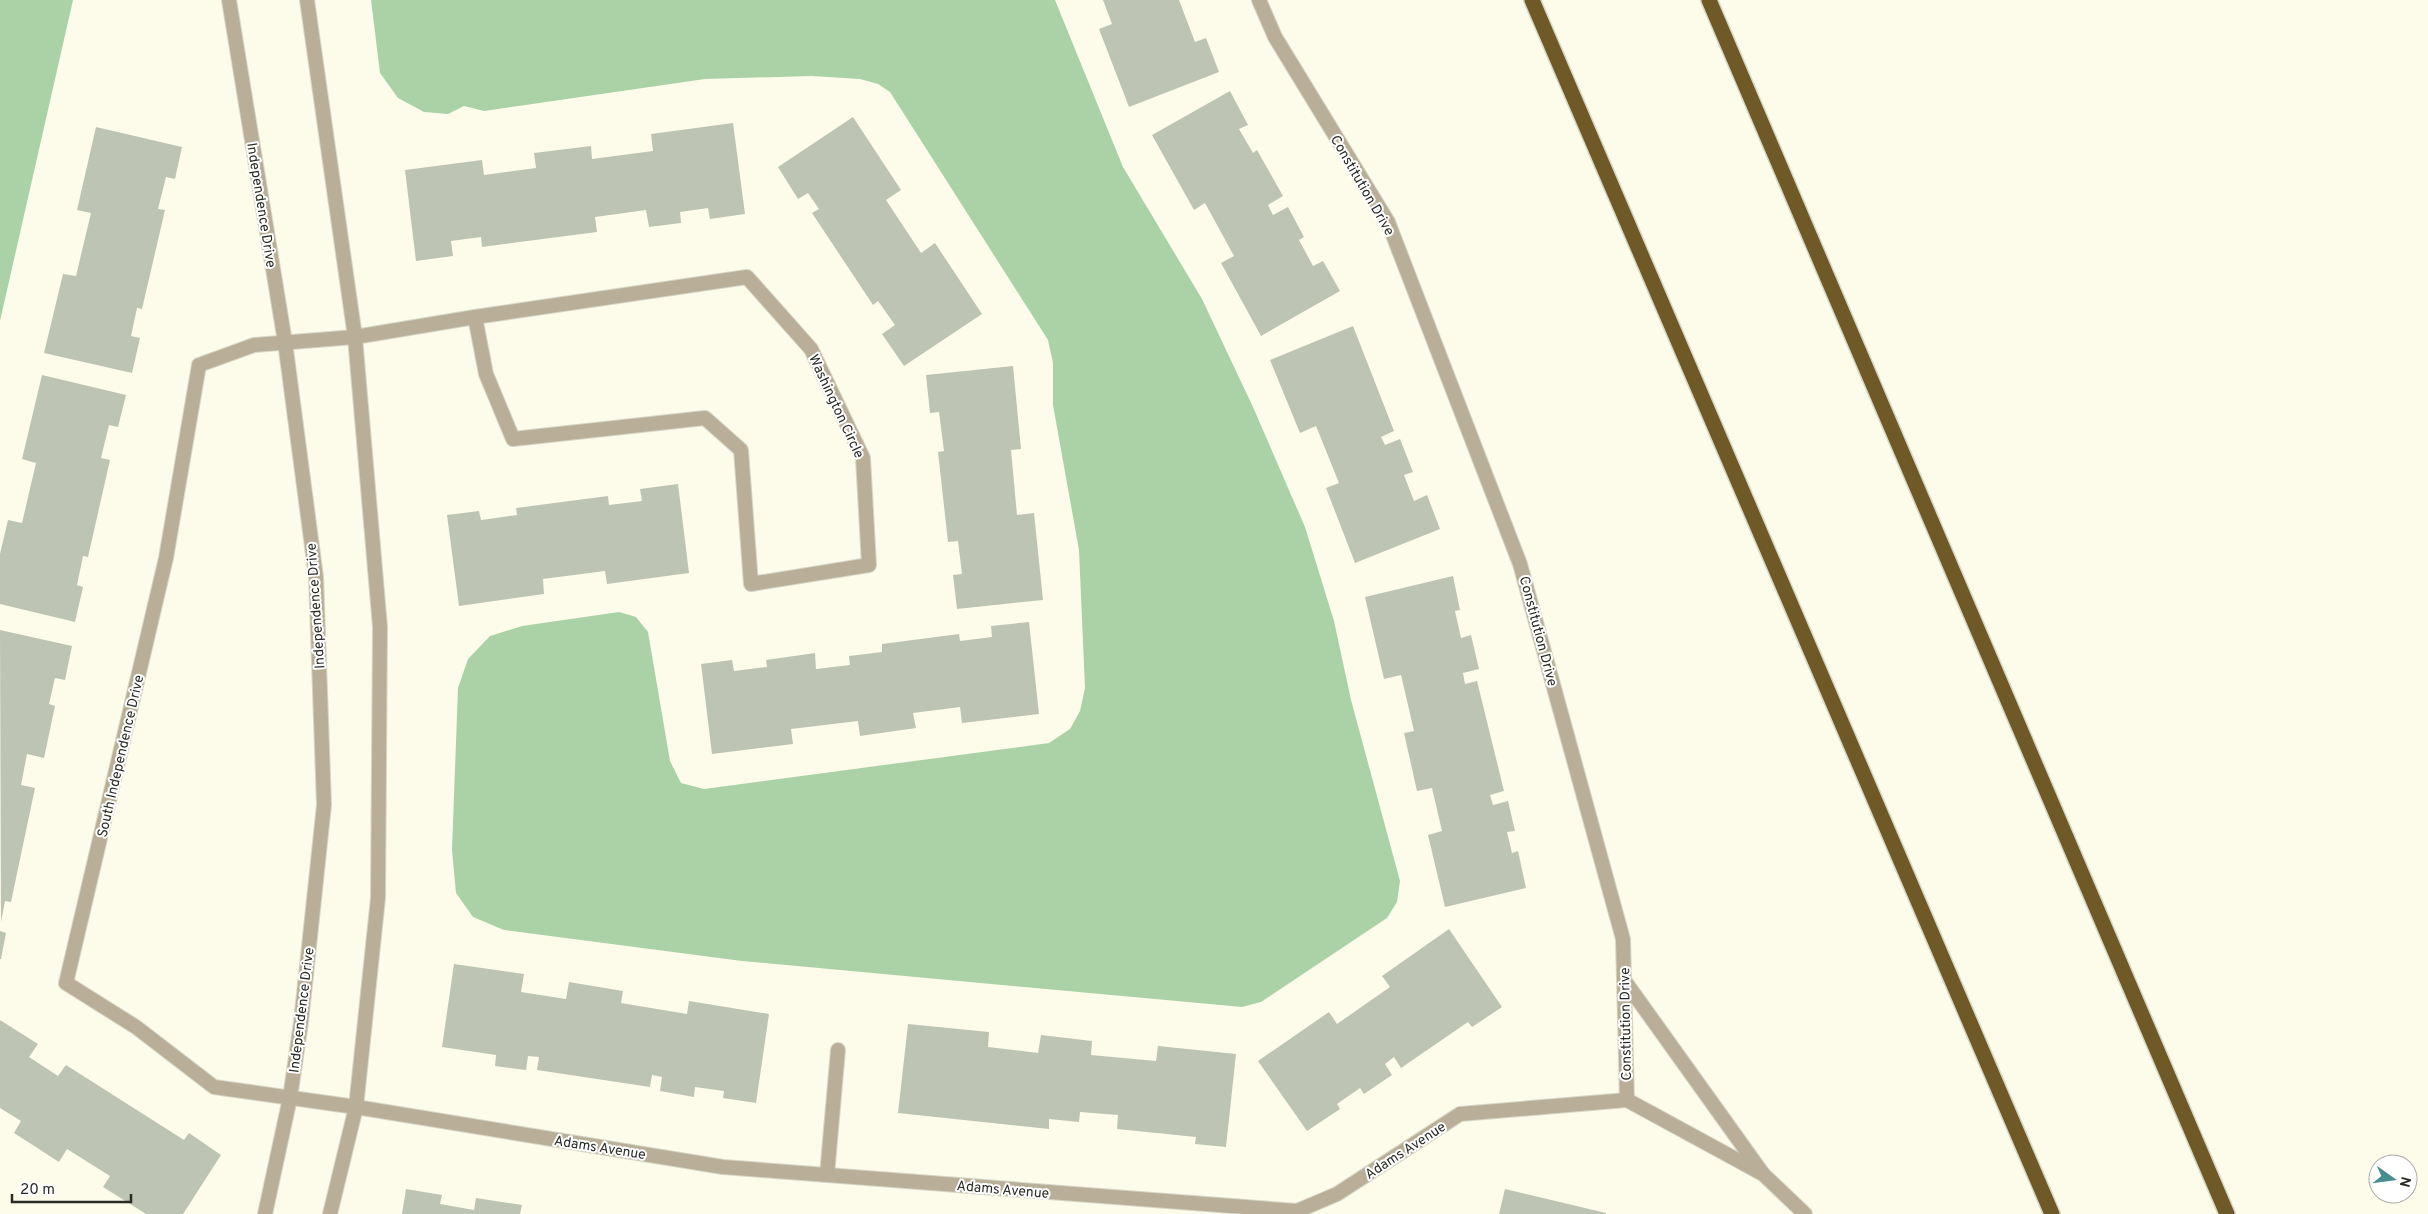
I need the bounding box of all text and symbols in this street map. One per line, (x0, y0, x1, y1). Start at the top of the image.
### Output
street label: Constitution Drive (1326, 132, 1397, 239)
street label: Independence Drive (242, 142, 279, 269)
street label: Washington Circle (804, 352, 867, 461)
street label: Independence Drive (304, 542, 329, 669)
street label: Constitution Drive (1515, 575, 1560, 688)
street label: South Independence Drive (94, 673, 148, 839)
street label: Independence Drive (286, 947, 319, 1074)
street label: Constitution Drive (1617, 967, 1636, 1081)
street label: Adams Avenue (1362, 1119, 1449, 1184)
street label: Adams Avenue (553, 1133, 647, 1164)
north arrow (2368, 1154, 2418, 1204)
scale bar (12, 1172, 131, 1204)
text: N (2395, 1175, 2414, 1189)
street label: Adams Avenue (956, 1178, 1050, 1203)
text: 20 m (20, 1181, 55, 1200)

